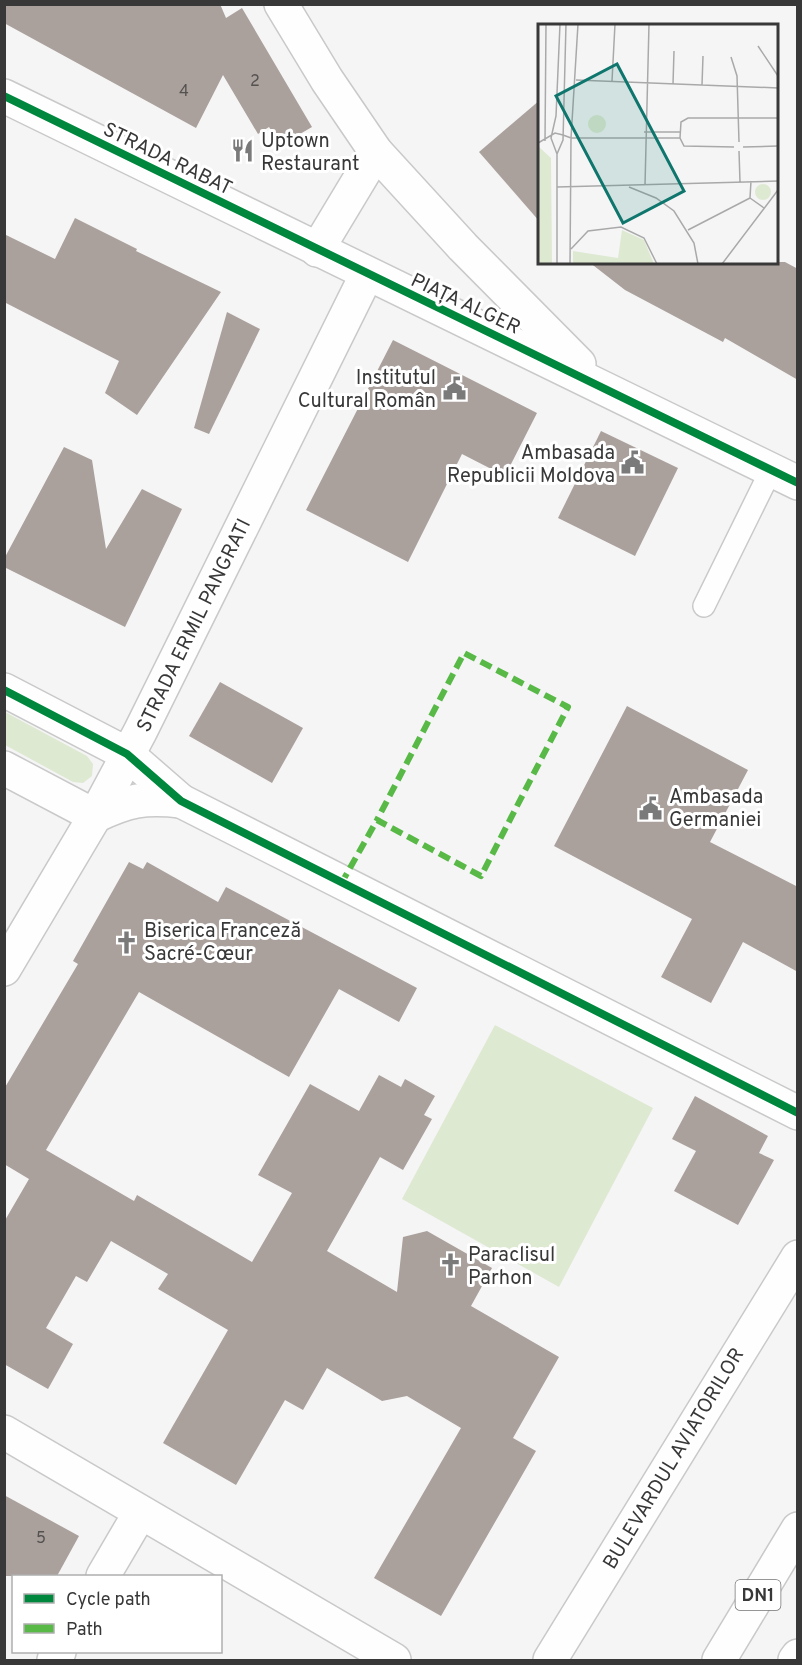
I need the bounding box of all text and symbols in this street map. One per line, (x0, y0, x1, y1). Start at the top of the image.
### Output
inset map (538, 24, 778, 264)
house number: 2 (250, 72, 260, 92)
house number: 4 (179, 82, 189, 102)
street label: STRADA RABAT (98, 117, 236, 202)
place label: Uptown Restaurant (261, 129, 360, 178)
restaurant icon: Uptown Restaurant (230, 138, 256, 164)
street label: PIAȚA ALGER (406, 268, 524, 342)
place label: Institutul Cultural Român (298, 366, 436, 415)
public building icon: Institutul Cultural Român (441, 375, 467, 401)
place label: Ambasada Republicii Moldova (447, 441, 615, 490)
public building icon: Ambasada Republicii Moldova (620, 450, 646, 476)
street label: STRADA ERMIL PANGRATI (132, 515, 258, 737)
place label: Ambasada Germaniei (669, 785, 763, 834)
public building icon: Ambasada Germaniei (638, 795, 664, 821)
place label: Biserica Franceză Sacré-Cœur (144, 919, 301, 968)
church icon: Biserica Franceză Sacré-Cœur (113, 929, 139, 955)
place label: Paraclisul Parhon (468, 1243, 555, 1292)
church icon: Paraclisul Parhon (437, 1252, 463, 1278)
street label: BULEVARDUL AVIATORILOR (598, 1344, 751, 1575)
house number: 5 (36, 1529, 46, 1549)
legend (12, 1575, 222, 1653)
road number: DN1 (736, 1580, 780, 1610)
text: Cycle path (66, 1589, 151, 1612)
text: Path (66, 1619, 103, 1642)

